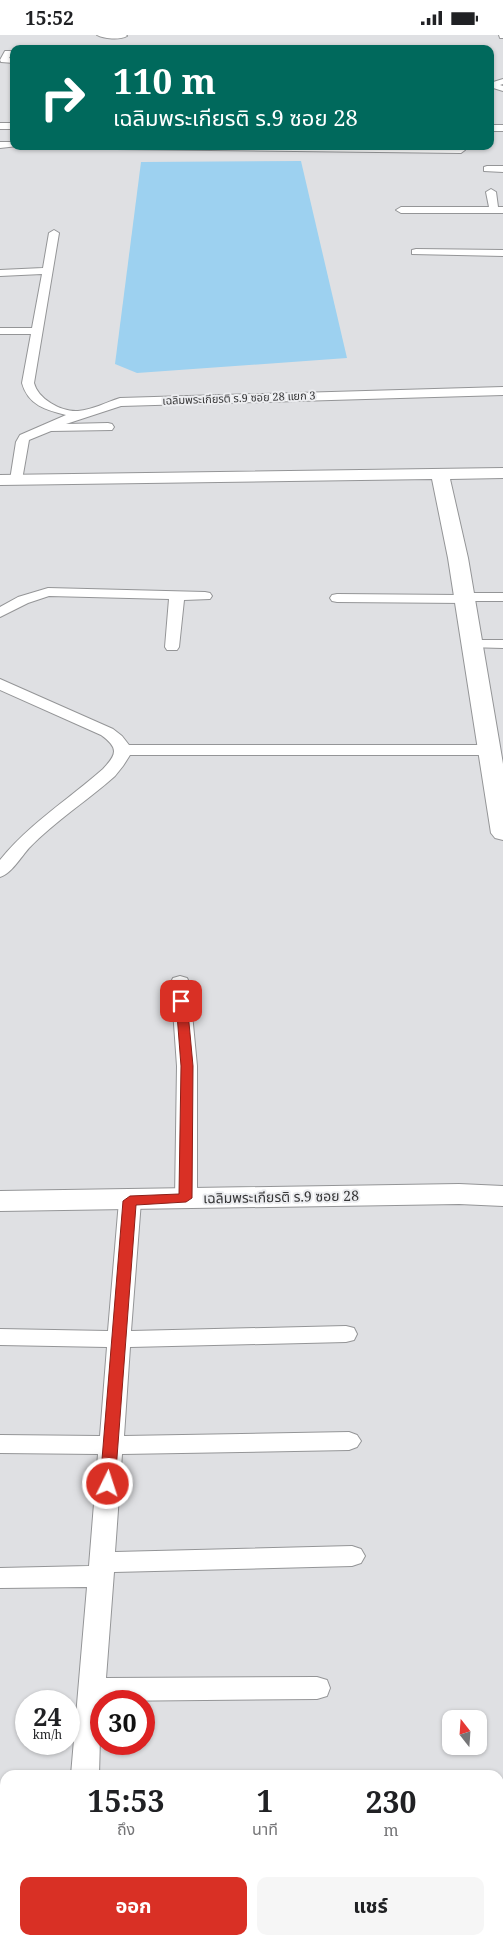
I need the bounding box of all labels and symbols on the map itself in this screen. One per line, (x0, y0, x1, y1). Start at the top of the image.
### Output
street label: เฉลิมพระเกียรติ ร.9 ซอย 28 แยก 3 (162, 387, 316, 408)
pin (160, 980, 202, 1022)
street label: เฉลิมพระเกียรติ ร.9 ซอย 28 (203, 1186, 359, 1207)
position arrow (81, 1457, 133, 1509)
speed limit sign: 30 (90, 1690, 155, 1755)
north arrow (442, 1710, 488, 1755)

